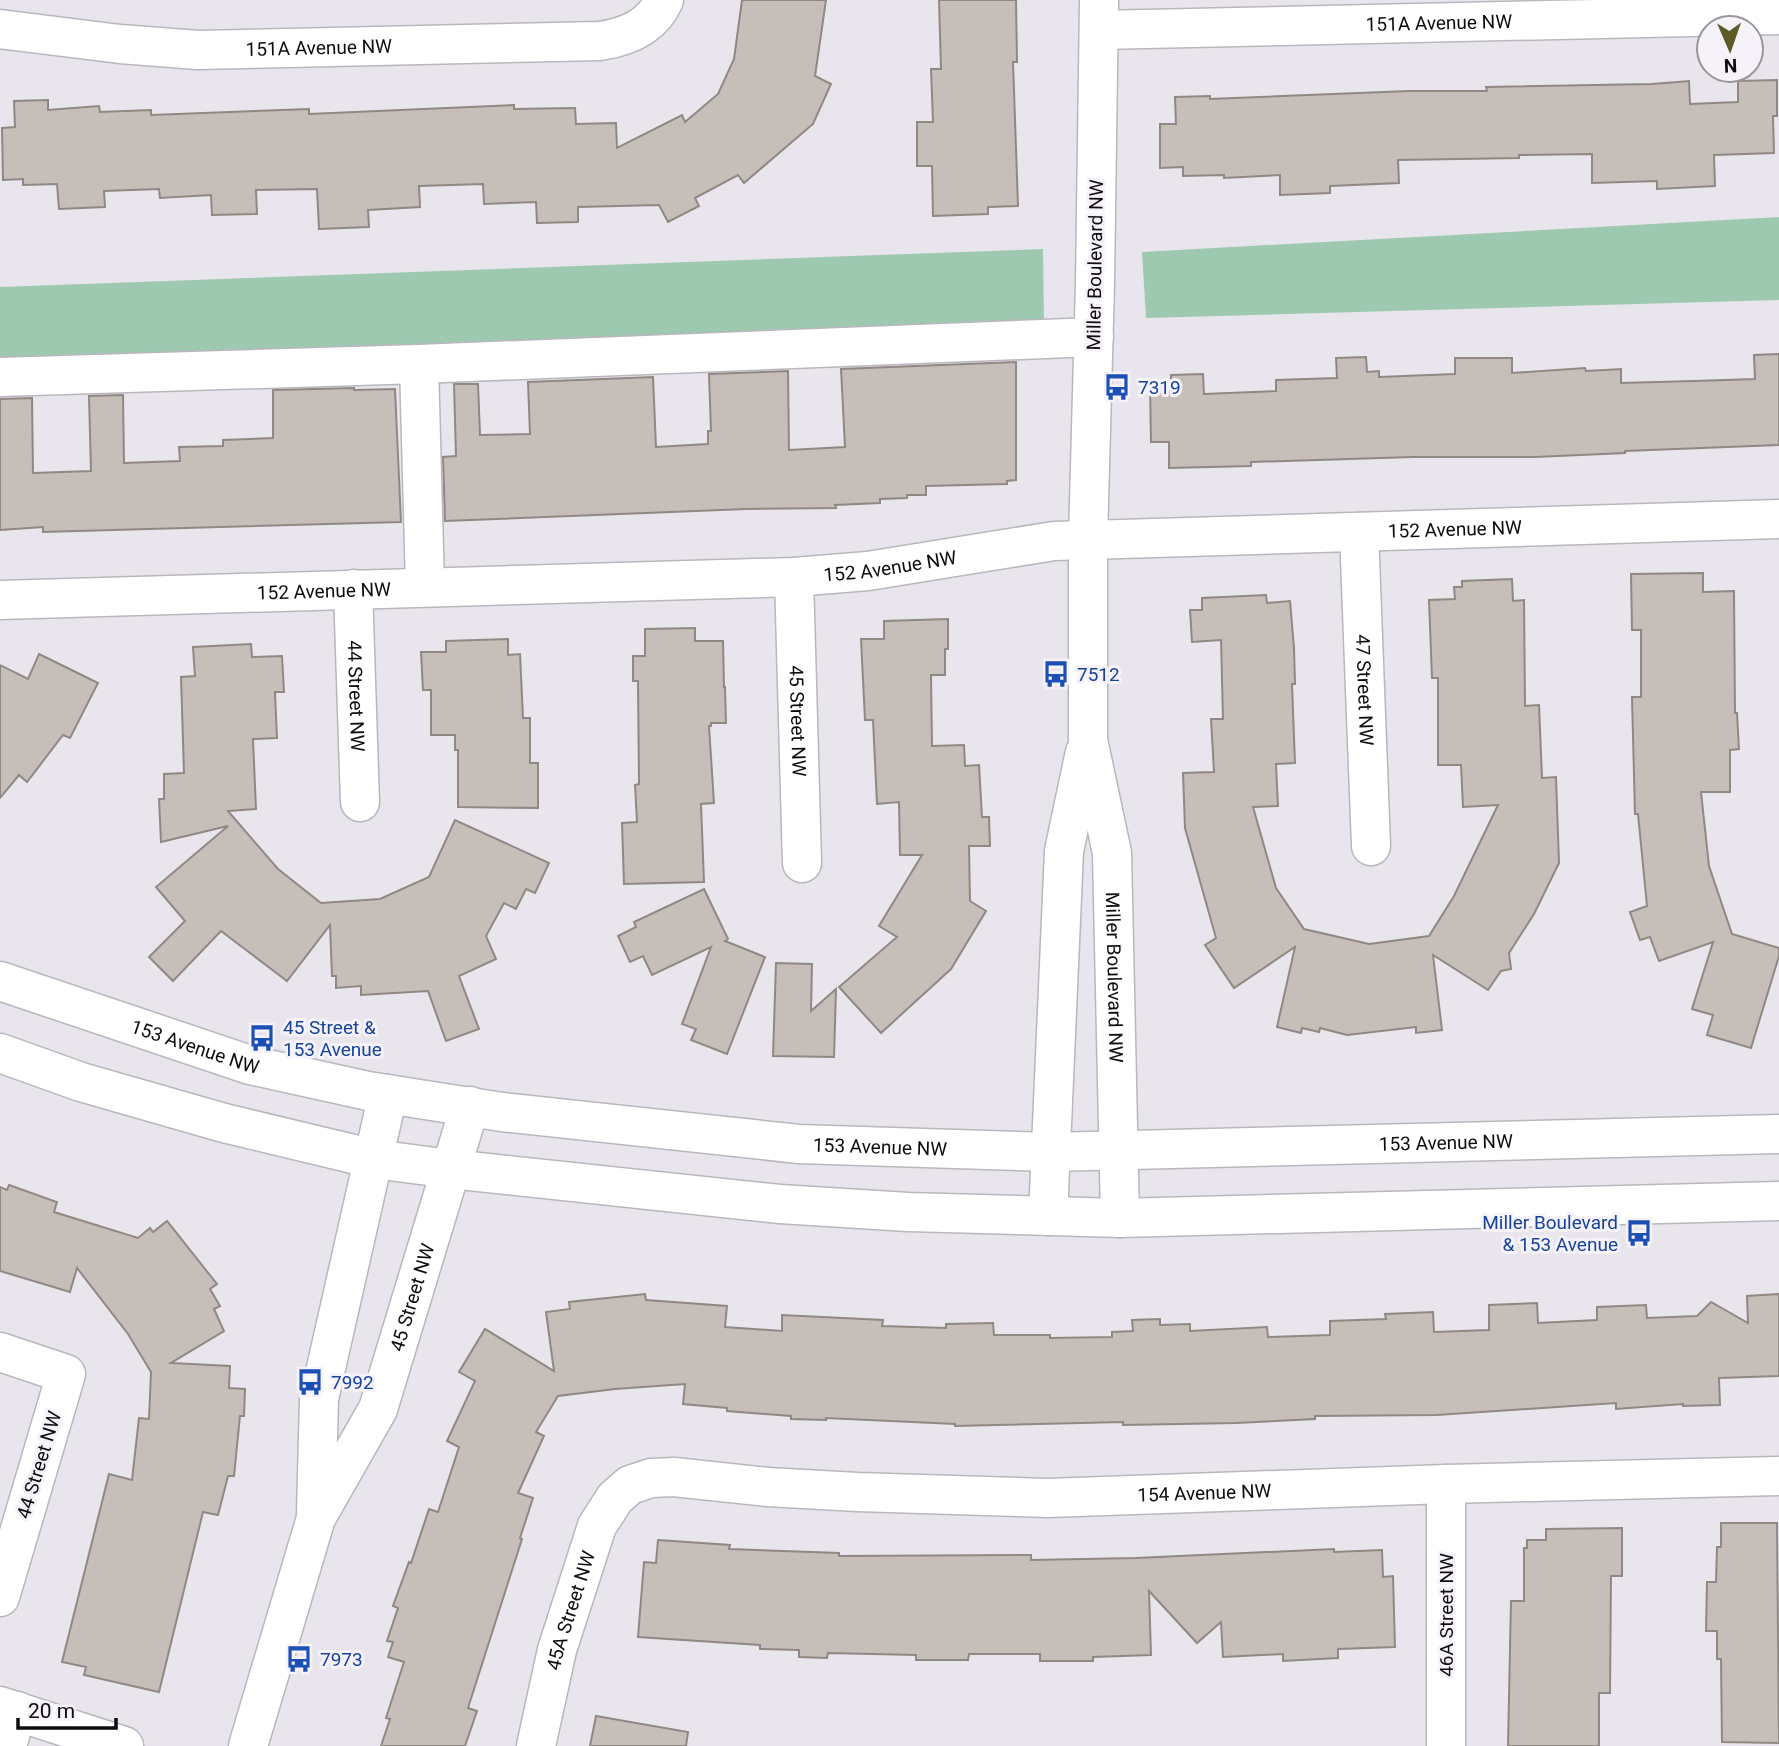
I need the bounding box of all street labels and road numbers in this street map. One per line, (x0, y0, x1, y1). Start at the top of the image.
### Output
street label: 151A Avenue NW (1365, 9, 1513, 36)
street label: 151A Avenue NW (245, 34, 392, 60)
street label: Miller Boulevard NW (1082, 179, 1108, 351)
street label: 152 Avenue NW (1387, 515, 1522, 542)
street label: 152 Avenue NW (823, 545, 958, 586)
street label: 152 Avenue NW (257, 577, 391, 604)
street label: 47 Street NW (1351, 634, 1379, 746)
street label: 44 Street NW (343, 640, 370, 752)
street label: 45 Street NW (785, 665, 811, 777)
street label: Miller Boulevard NW (1101, 892, 1128, 1063)
street label: 153 Avenue NW (128, 1014, 262, 1078)
street label: 153 Avenue NW (1379, 1129, 1513, 1155)
street label: 153 Avenue NW (813, 1133, 948, 1160)
street label: 45 Street NW (385, 1241, 439, 1354)
street label: 44 Street NW (12, 1408, 66, 1522)
street label: 154 Avenue NW (1137, 1479, 1272, 1506)
street label: 45A Street NW (541, 1548, 600, 1672)
street label: 46A Street NW (1435, 1553, 1458, 1677)

